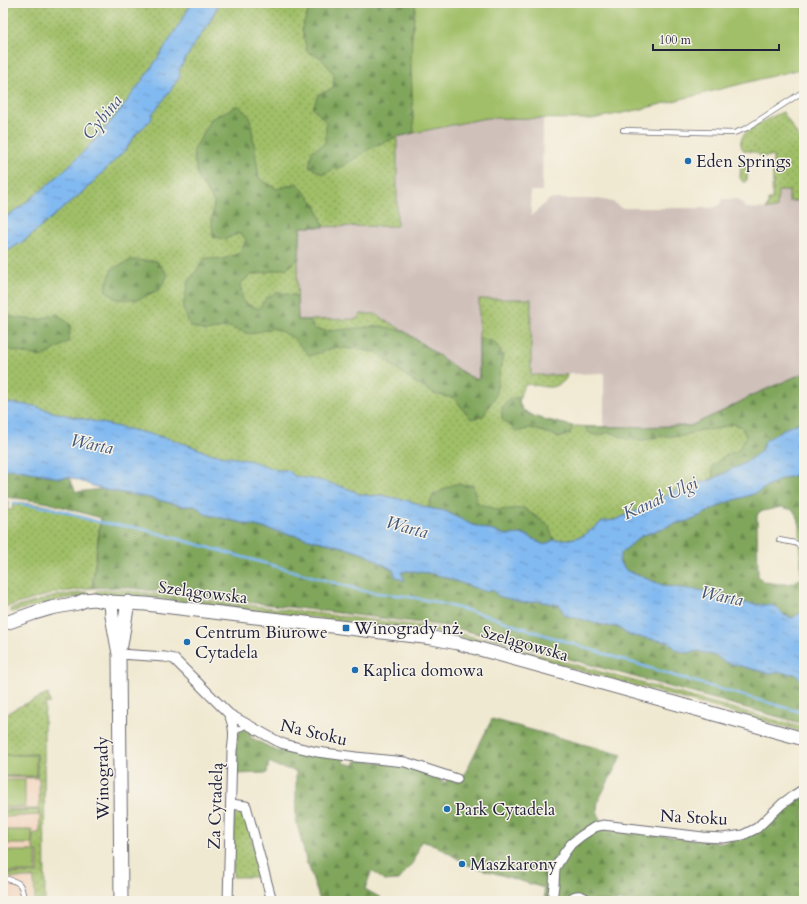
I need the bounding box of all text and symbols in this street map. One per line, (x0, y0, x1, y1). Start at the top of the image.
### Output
scale bar (653, 26, 779, 52)
text: 100 m (659, 32, 692, 48)
water label: Cybina (77, 90, 128, 145)
place label: Eden Springs (696, 150, 791, 173)
marker: Eden Springs (683, 156, 693, 166)
water label: Warta (68, 428, 115, 461)
water label: Kanał Ulgi (619, 470, 703, 526)
water label: Warta (383, 510, 431, 545)
street label: Szelągowska (157, 576, 250, 609)
water label: Warta (698, 580, 745, 613)
place label: Winogrady nż. (353, 617, 464, 640)
street label: Szelągowska (478, 620, 572, 667)
place label: Centrum Biurowe Cytadela (195, 621, 328, 664)
marker: Winogrady nż. (341, 623, 351, 633)
marker: Centrum Biurowe Cytadela (182, 637, 192, 647)
place label: Kaplica domowa (363, 659, 484, 682)
marker: Kaplica domowa (350, 665, 360, 675)
street label: Na Stoku (278, 714, 350, 751)
street label: Winogrady (90, 736, 115, 821)
street label: Za Cytadelą (202, 761, 229, 850)
place label: Park Cytadela (455, 798, 556, 821)
marker: Park Cytadela (442, 804, 452, 814)
street label: Na Stoku (659, 804, 728, 831)
place label: Maszkarony (470, 853, 557, 876)
marker: Maszkarony (457, 859, 467, 869)

